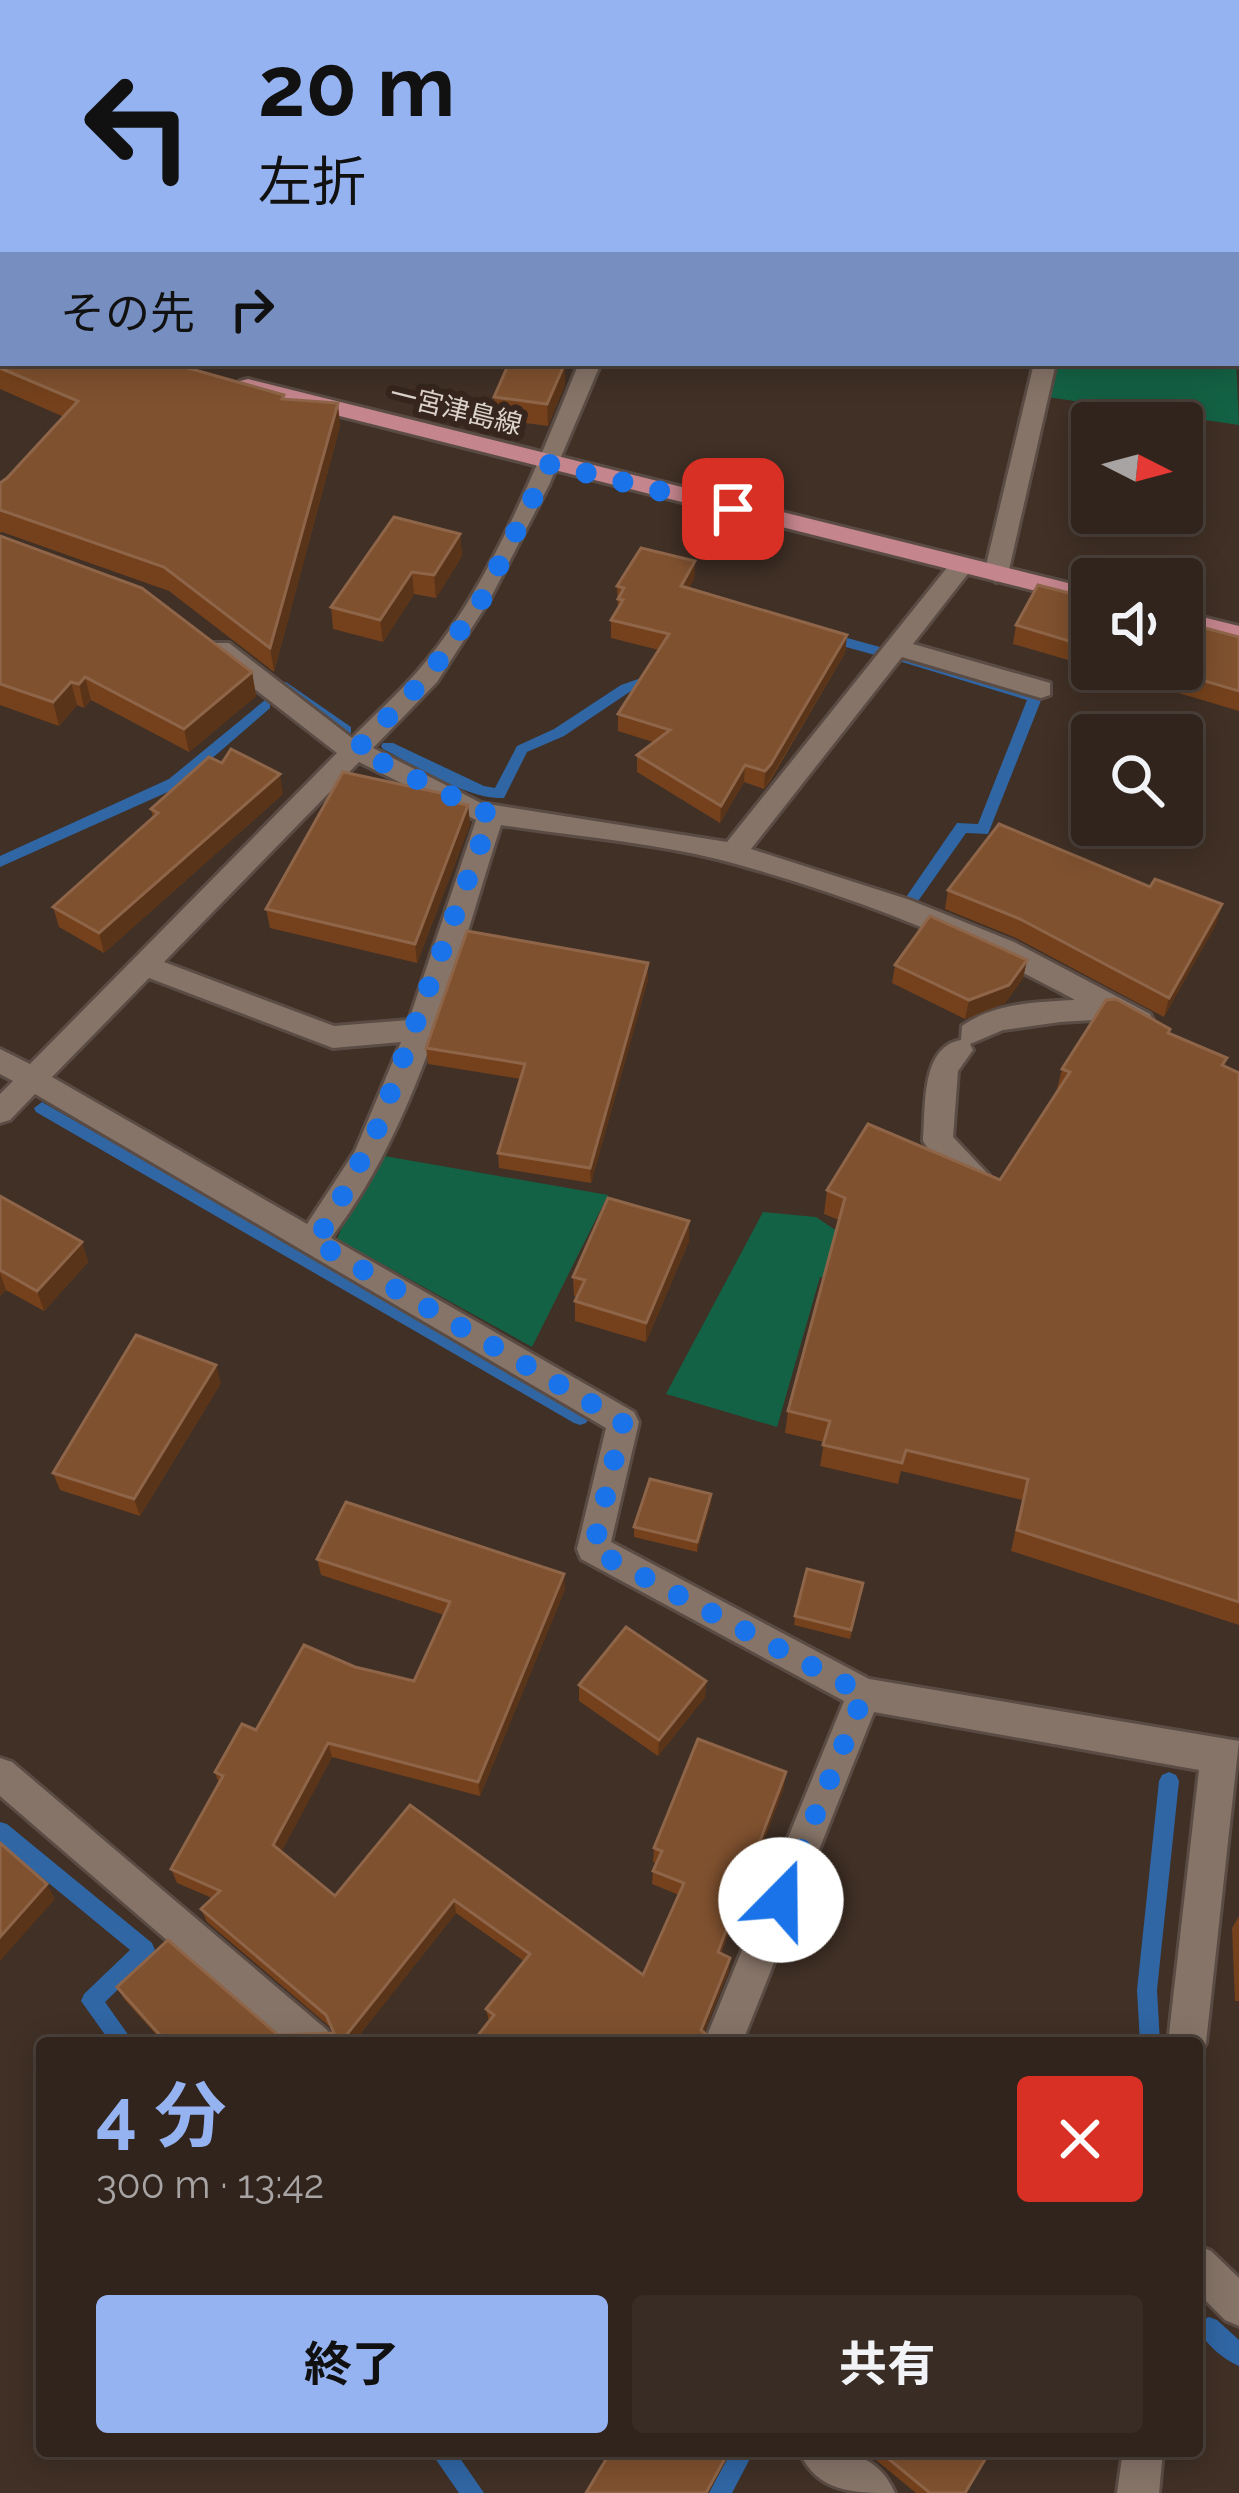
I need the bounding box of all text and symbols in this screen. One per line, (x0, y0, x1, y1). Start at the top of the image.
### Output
text: 20 m (258, 37, 455, 136)
icon: left (60, 48, 216, 204)
text: 左折 (258, 150, 366, 214)
icon: right (219, 276, 285, 342)
text: その先 (60, 287, 195, 340)
street label: 一宮津島線 (387, 378, 525, 440)
north arrow (1071, 402, 1203, 534)
map controls (1071, 402, 1203, 846)
pin (682, 458, 784, 560)
icon: arrive (700, 476, 766, 542)
button: sound (1071, 558, 1203, 690)
button: search (1071, 714, 1203, 846)
position arrow (718, 1837, 844, 1963)
text: 4 分 (96, 2073, 226, 2158)
button: close (1017, 2076, 1143, 2202)
text: 300 m · 13:42 (96, 2161, 324, 2207)
button: 終了 (96, 2295, 608, 2433)
button: 共有 (632, 2295, 1143, 2433)

